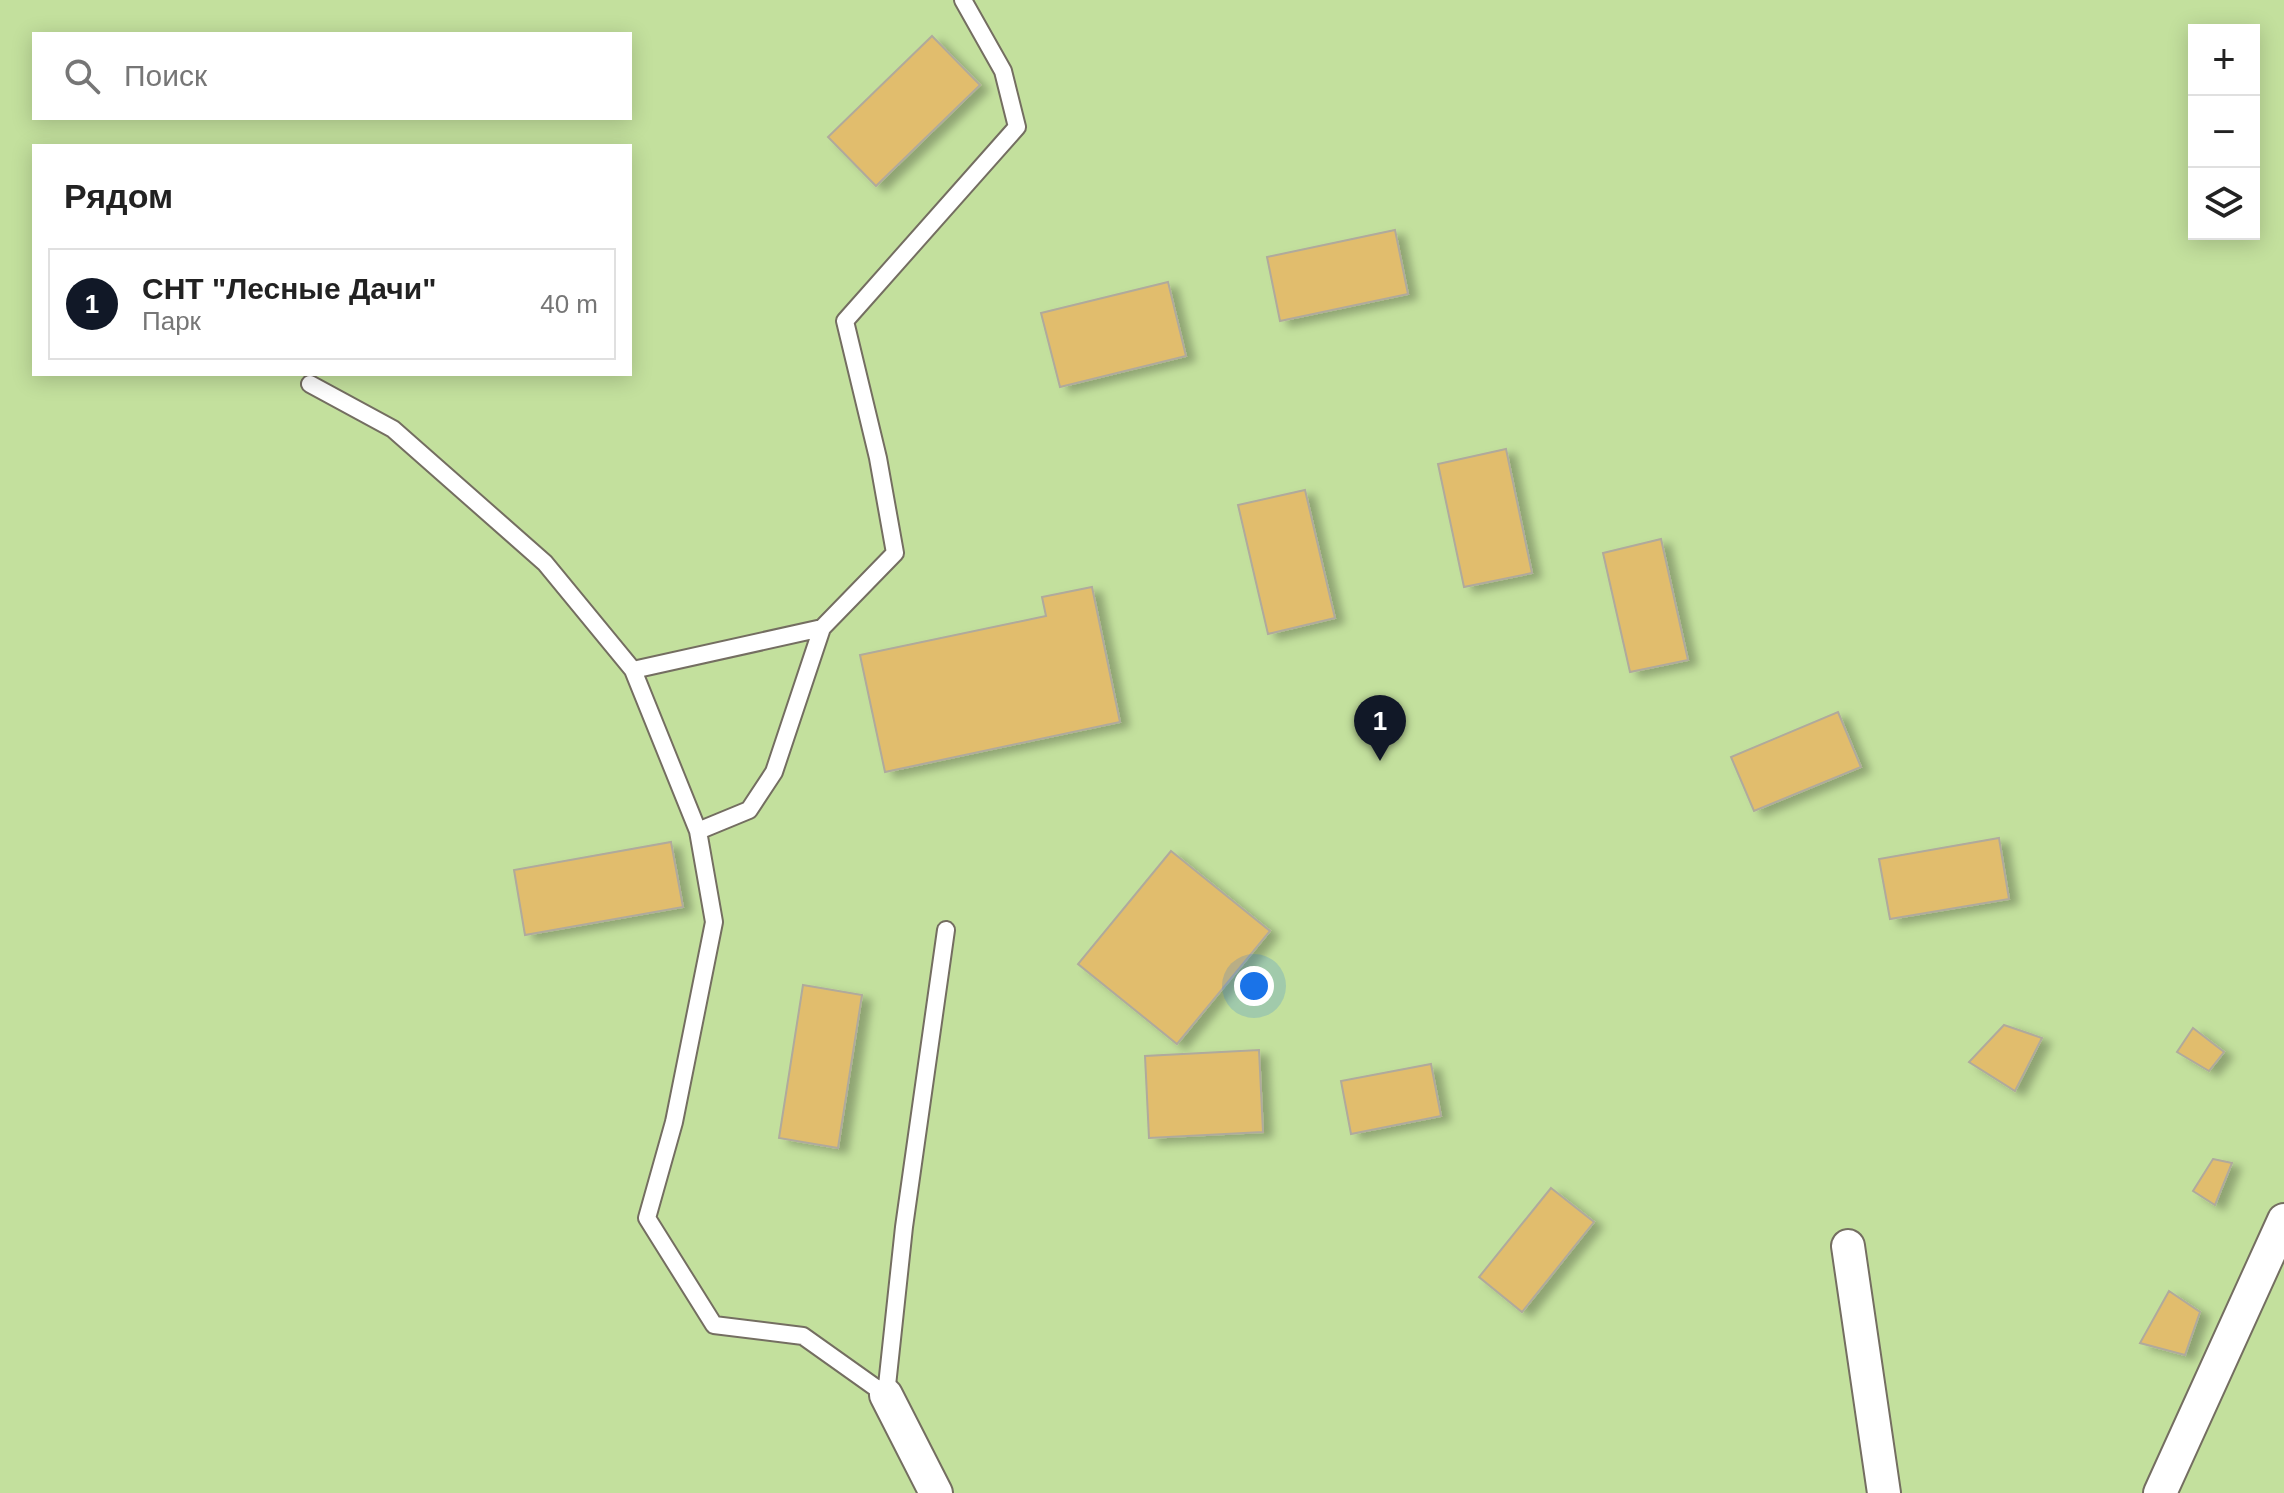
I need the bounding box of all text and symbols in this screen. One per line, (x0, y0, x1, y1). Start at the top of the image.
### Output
map controls (2188, 24, 2260, 240)
button: + (2188, 24, 2260, 96)
search box (32, 32, 632, 120)
icon: search (60, 54, 104, 98)
text: Поиск (124, 59, 207, 92)
button: − (2188, 96, 2260, 168)
button: layers (2188, 168, 2260, 240)
text: Рядом (64, 177, 173, 215)
text: СНТ "Лесные Дачи" (142, 272, 436, 305)
text: 1 (85, 289, 99, 319)
text: 40 m (540, 289, 598, 319)
text: Парк (142, 306, 201, 336)
pin: 1 (1354, 695, 1406, 761)
your location (1234, 966, 1274, 1006)

